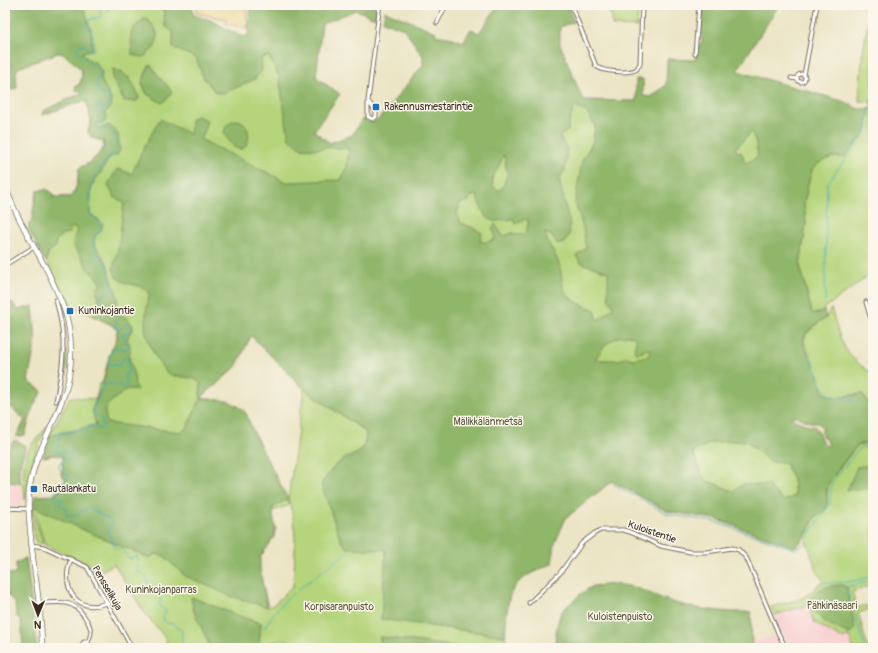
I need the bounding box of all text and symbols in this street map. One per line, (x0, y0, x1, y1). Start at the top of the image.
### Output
place label: Rakennusmestarintie (384, 101, 473, 113)
marker: Rakennusmestarintie (371, 102, 381, 112)
place label: Kuninkojantie (78, 305, 135, 317)
marker: Kuninkojantie (65, 306, 75, 316)
park label: Mälikkälänmetsä (453, 416, 523, 428)
place label: Rautalankatu (42, 483, 96, 495)
marker: Rautalankatu (29, 484, 39, 494)
street label: Kuloistentie (626, 518, 678, 546)
street label: Pensselikuja (89, 563, 125, 613)
park label: Kuninkojanparras (125, 584, 197, 596)
north arrow (18, 595, 58, 635)
park label: Pähkinäsaari (807, 600, 857, 612)
park label: Korpisaranpuisto (304, 601, 374, 613)
park label: Kuloistenpuisto (588, 611, 653, 623)
text: N (33, 618, 42, 631)

